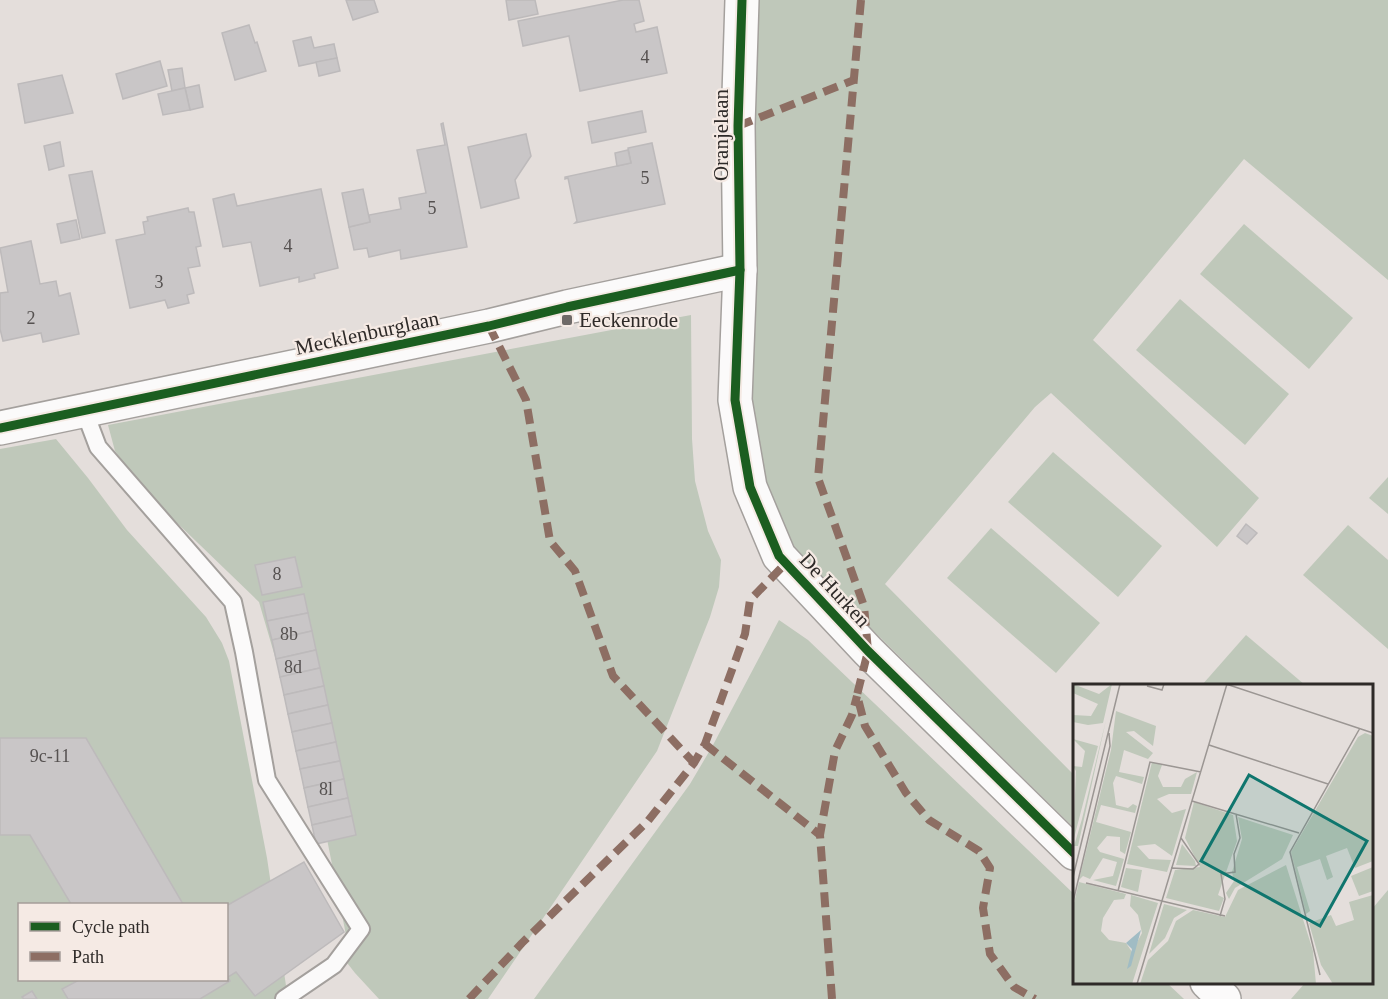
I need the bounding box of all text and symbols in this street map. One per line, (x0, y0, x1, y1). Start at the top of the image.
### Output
house number: 4 (641, 47, 650, 67)
street label: Oranjelaan (709, 88, 733, 181)
house number: 5 (641, 168, 650, 188)
house number: 5 (428, 198, 437, 218)
house number: 4 (284, 236, 293, 256)
house number: 3 (155, 272, 164, 292)
street label: Mecklenburglaan (293, 306, 442, 360)
house number: 2 (27, 308, 36, 328)
place label: Eeckenrode (579, 308, 678, 332)
marker: Eeckenrode (560, 313, 574, 327)
street label: De Hurken (795, 548, 876, 632)
house number: 8 (273, 564, 282, 584)
house number: 8b (280, 624, 298, 644)
house number: 8d (284, 657, 302, 677)
inset map (1073, 684, 1373, 984)
house number: 9c-11 (30, 746, 70, 766)
house number: 8l (319, 779, 333, 799)
legend (18, 903, 228, 981)
text: Cycle path (72, 917, 149, 937)
text: Path (72, 947, 104, 967)

